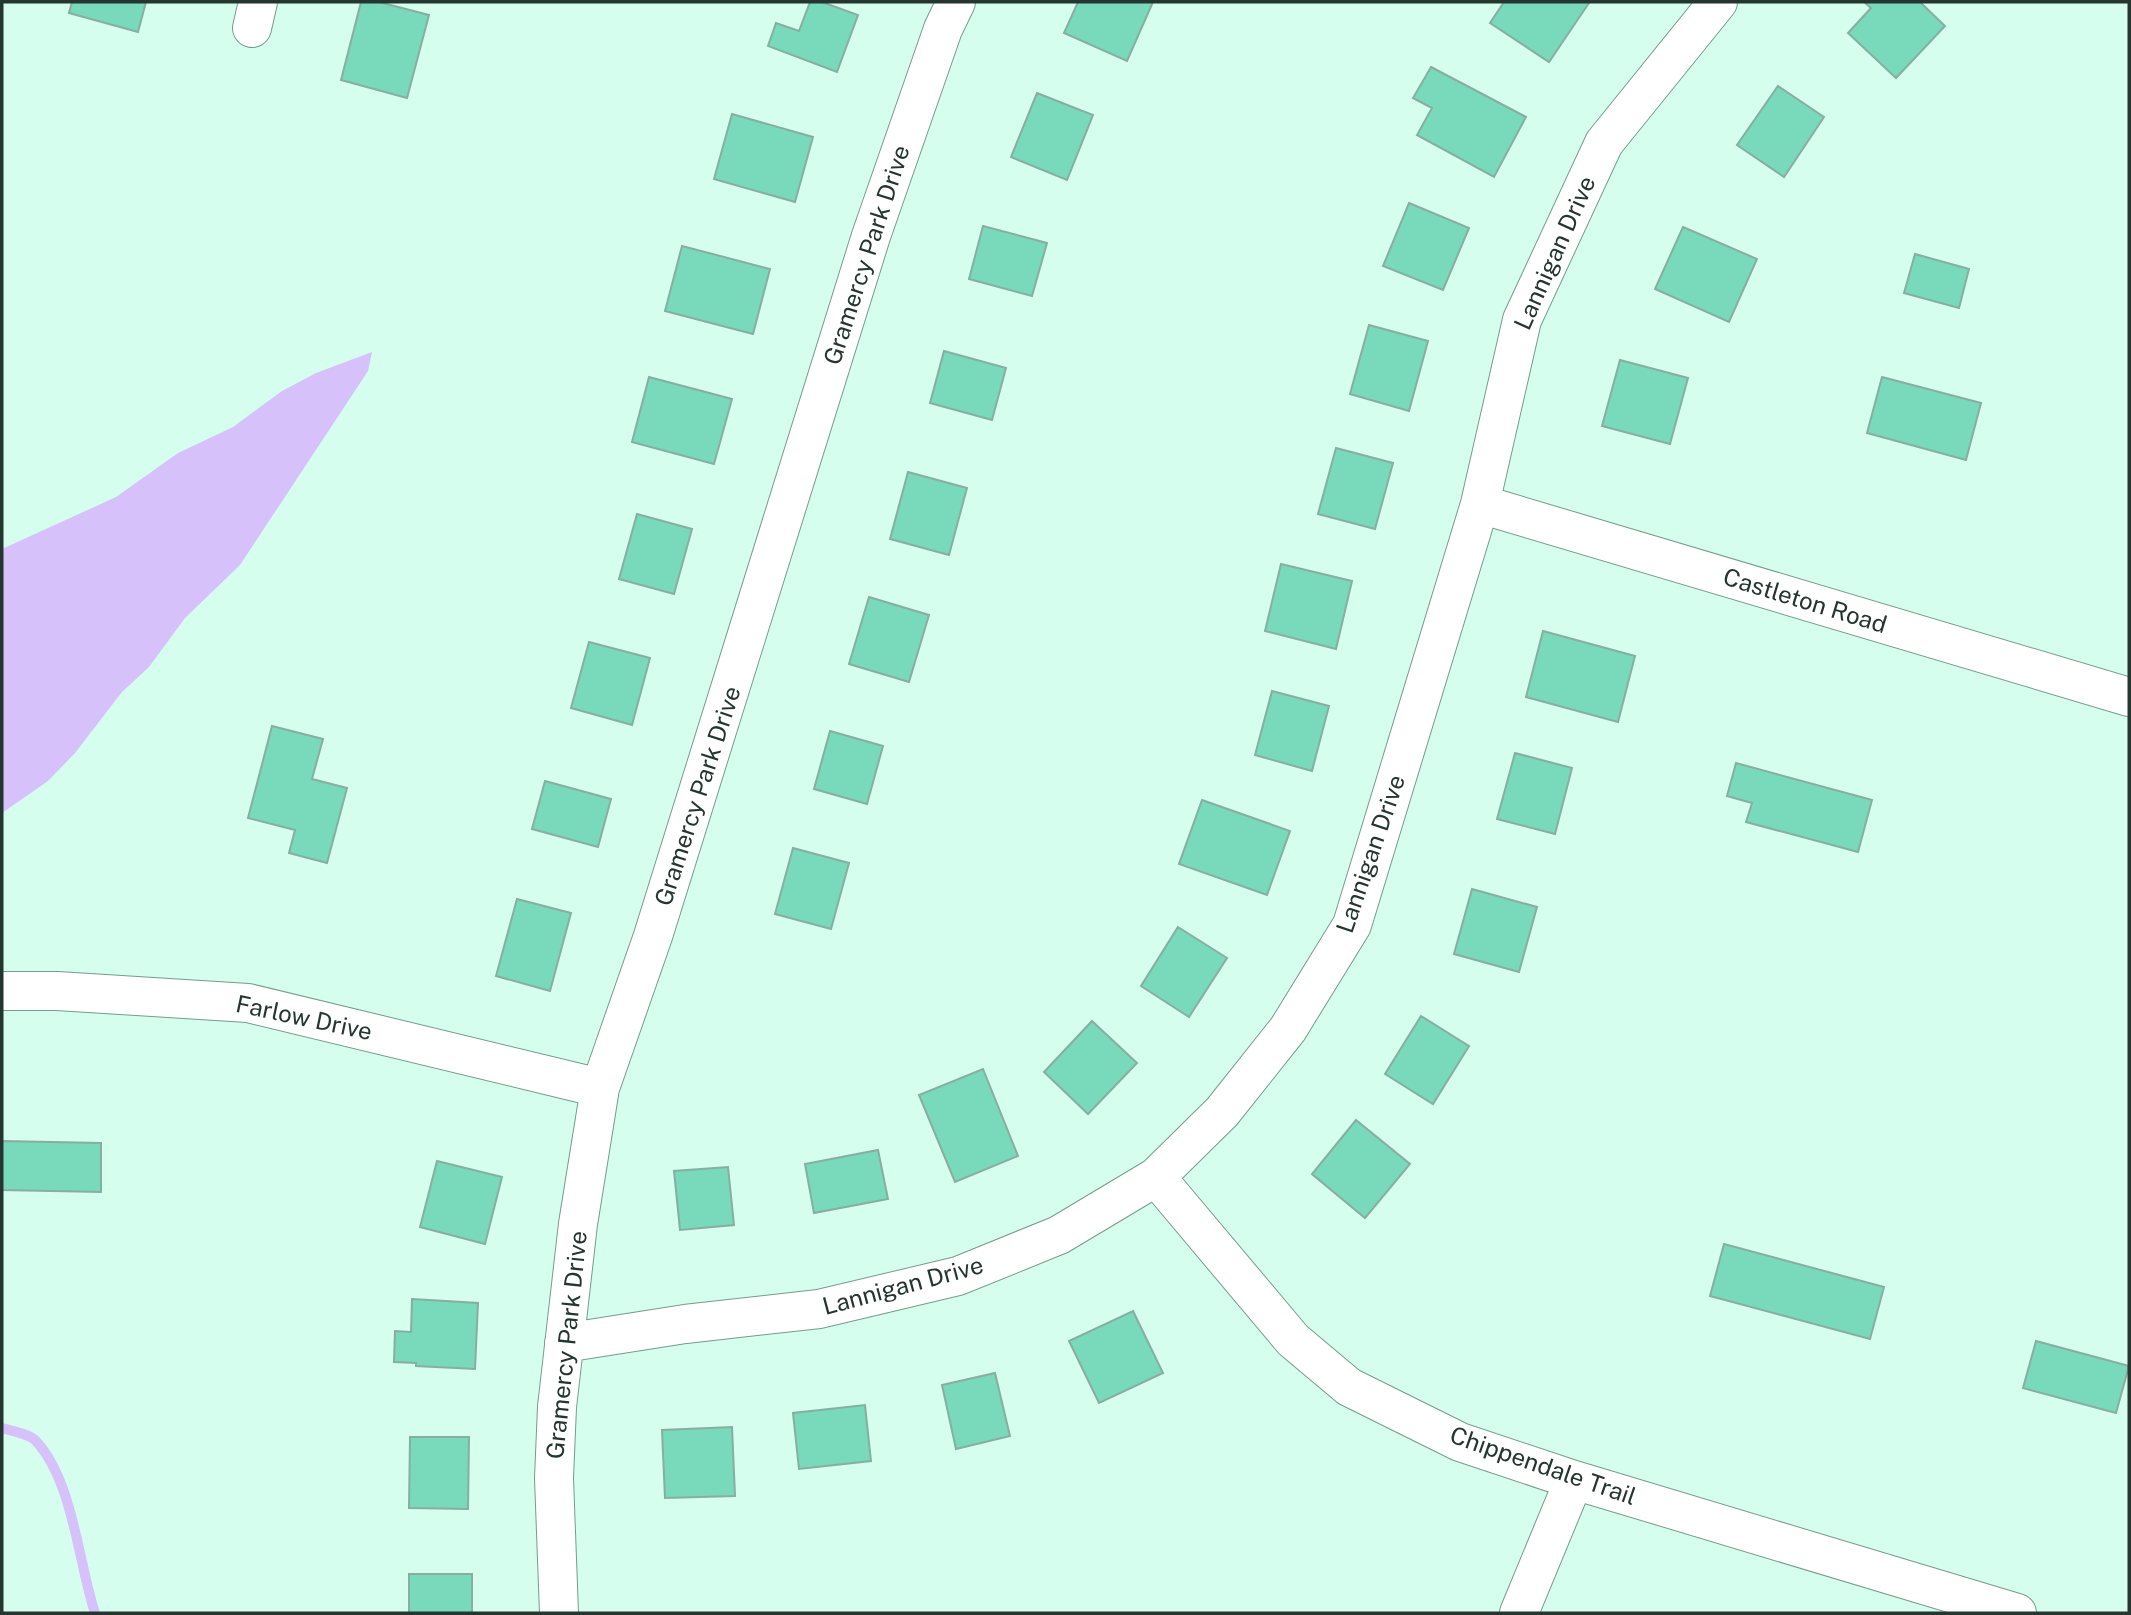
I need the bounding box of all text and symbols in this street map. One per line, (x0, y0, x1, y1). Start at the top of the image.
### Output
street label: Gramercy Park Drive (817, 141, 915, 368)
street label: Lannigan Drive (1508, 171, 1600, 334)
street label: Castleton Road (1720, 562, 1890, 638)
street label: Gramercy Park Drive (648, 682, 746, 909)
street label: Lannigan Drive (1330, 771, 1410, 936)
street label: Farlow Drive (233, 989, 375, 1045)
street label: Gramercy Park Drive (540, 1229, 592, 1460)
street label: Lannigan Drive (819, 1250, 986, 1320)
street label: Chippendale Trail (1447, 1420, 1640, 1510)

